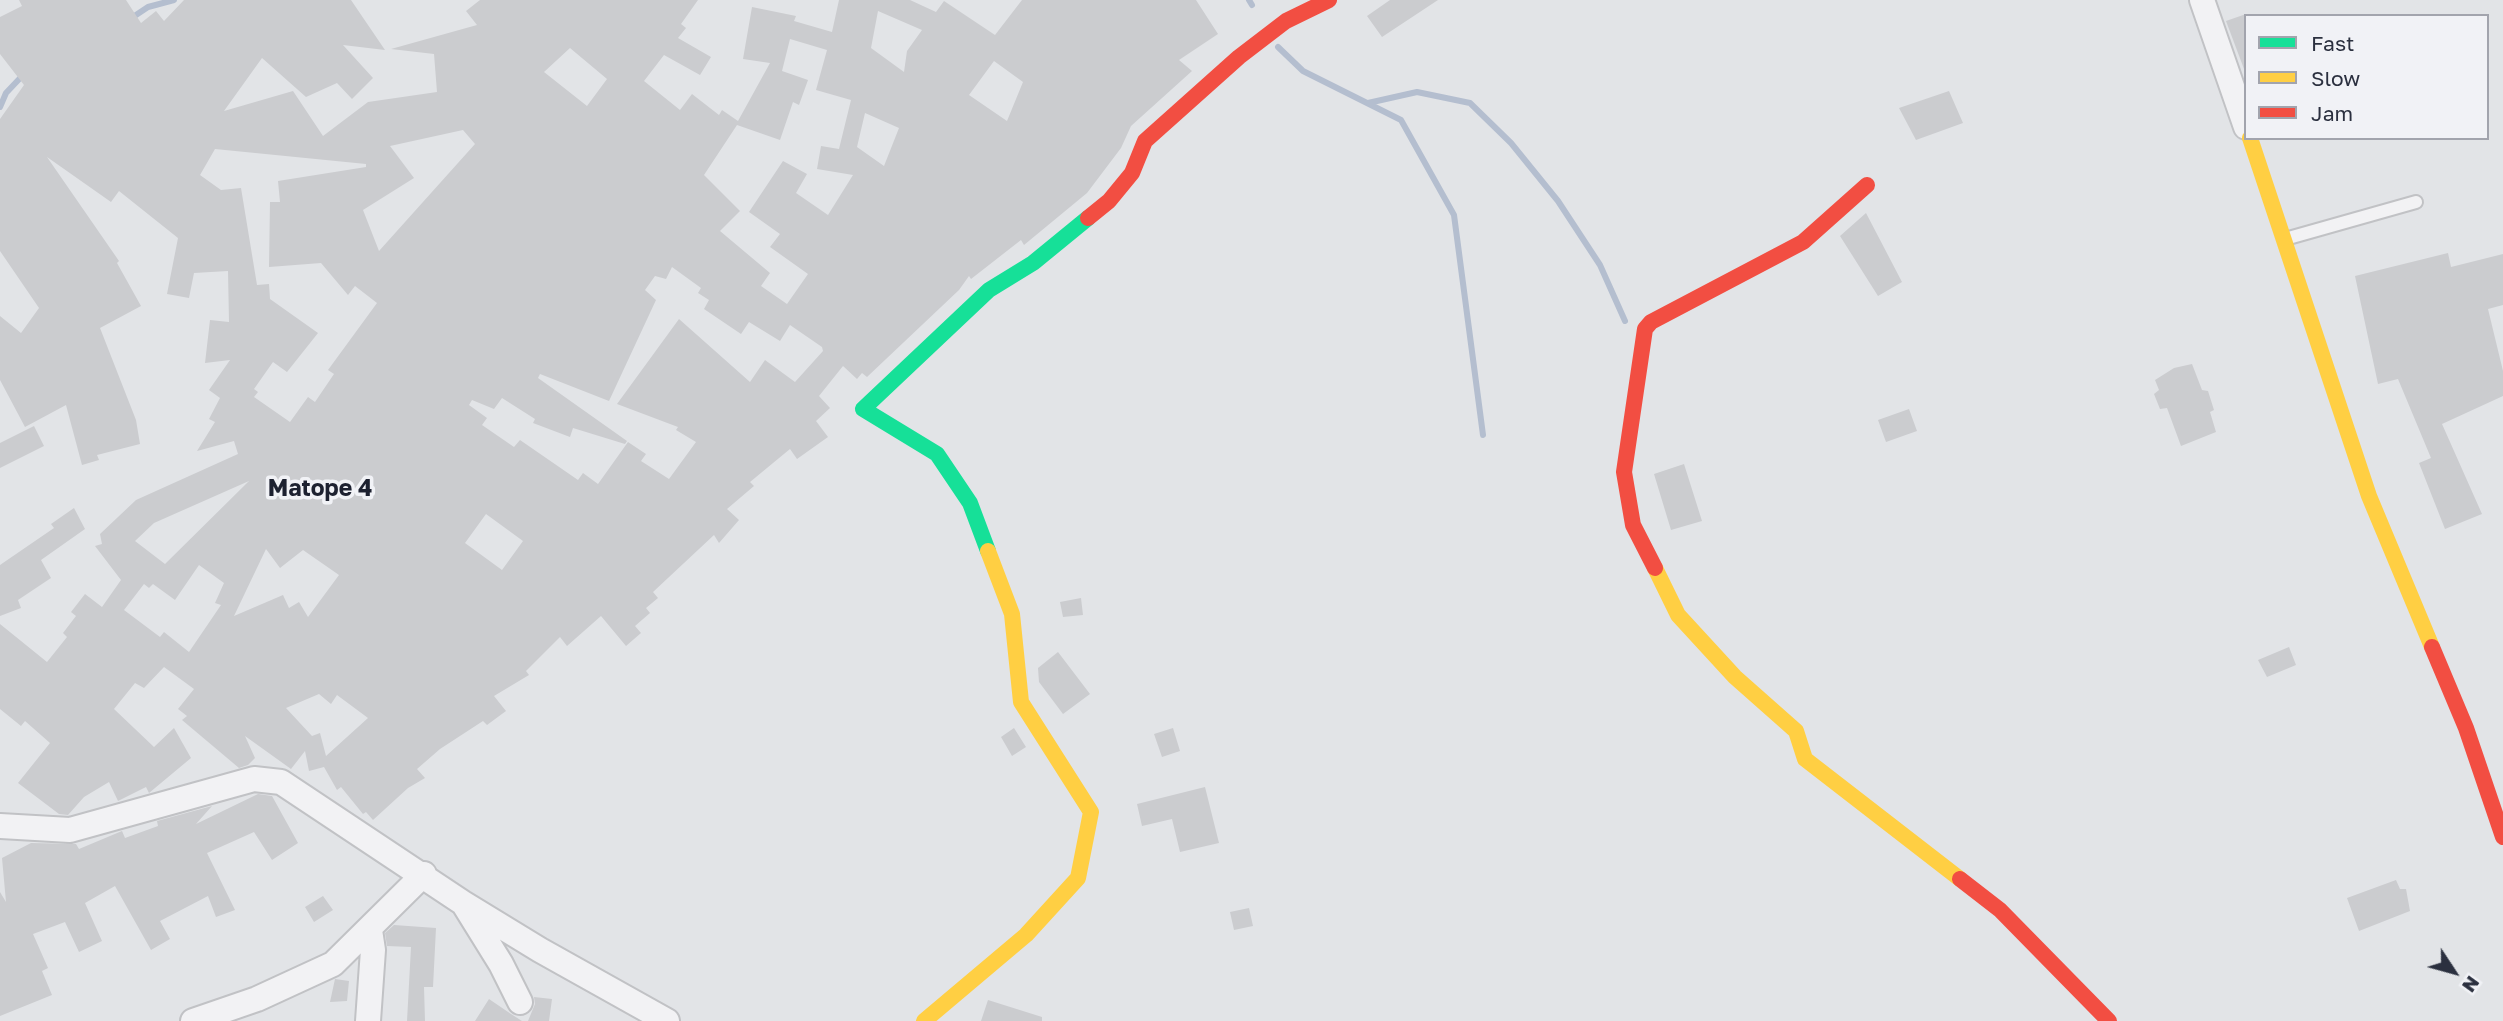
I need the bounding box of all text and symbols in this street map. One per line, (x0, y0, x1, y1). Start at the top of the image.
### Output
legend (2244, 14, 2489, 140)
text: Fast (2311, 30, 2354, 56)
text: Slow (2311, 65, 2360, 91)
text: Jam (2311, 100, 2353, 126)
district label: Matope 4 (268, 475, 372, 503)
north arrow (2419, 937, 2489, 1007)
text: N (2458, 972, 2485, 997)

